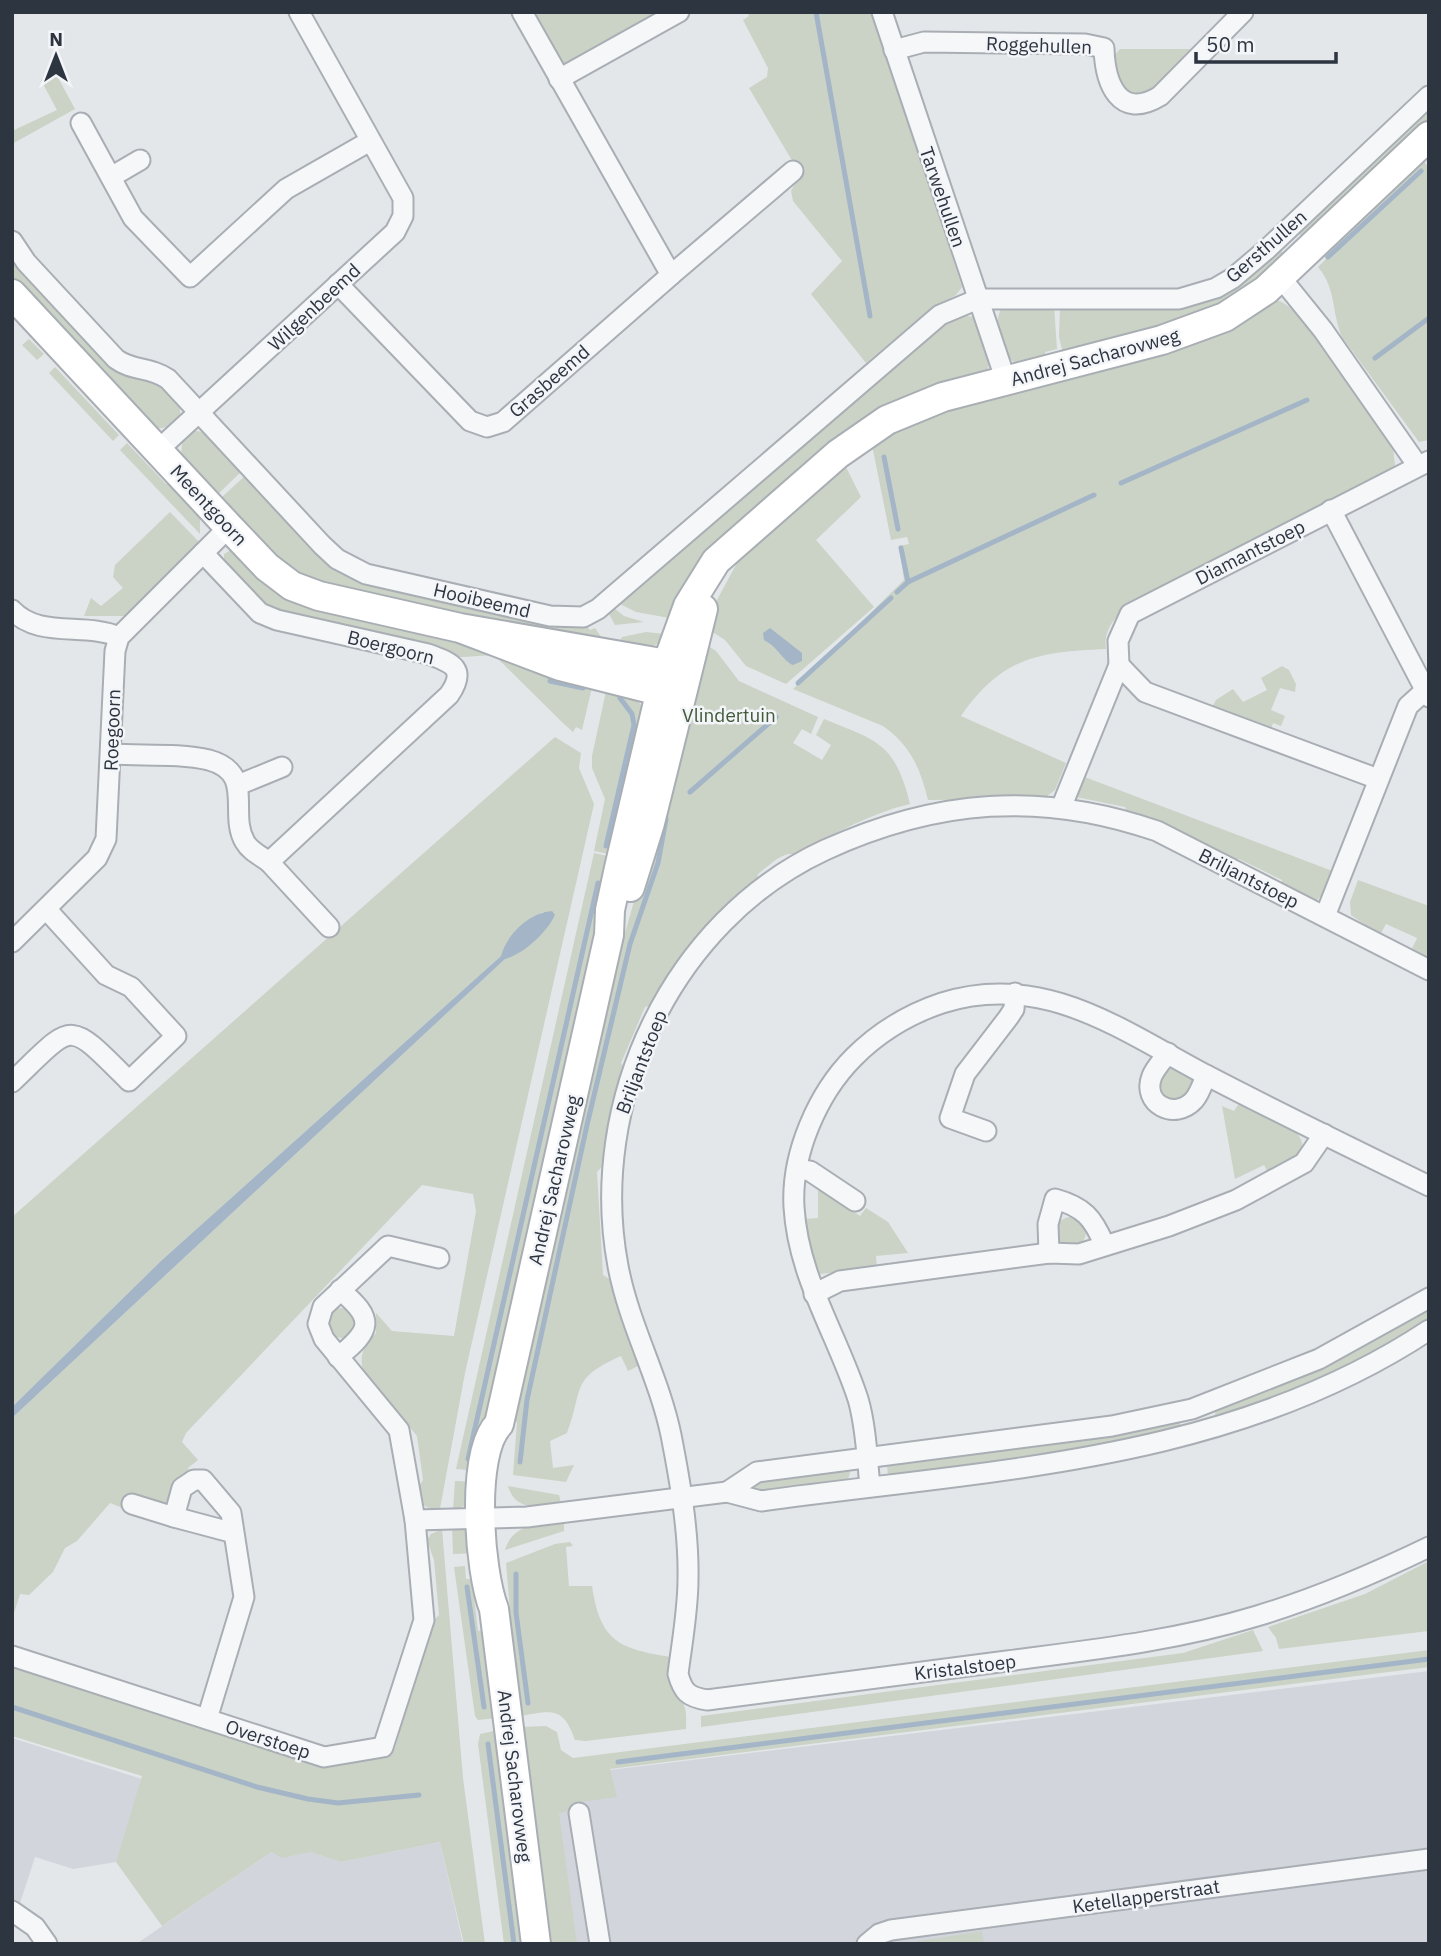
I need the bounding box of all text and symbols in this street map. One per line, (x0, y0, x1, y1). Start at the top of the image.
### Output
north arrow (21, 21, 91, 91)
scale bar (1196, 21, 1336, 65)
text: N (49, 27, 63, 51)
text: 50 m (1206, 30, 1255, 58)
street label: Roggehullen (986, 31, 1092, 59)
street label: Tarwehullen (915, 144, 971, 250)
street label: Gersthullen (1221, 204, 1311, 288)
street label: Wilgenbeemd (263, 258, 365, 356)
street label: Andrej Sacharovweg (1008, 323, 1182, 391)
street label: Grasbeemd (504, 339, 594, 423)
street label: Meentgoorn (165, 459, 253, 551)
street label: Diamantstoep (1191, 514, 1309, 590)
street label: Hooibeemd (431, 577, 533, 623)
street label: Boergoorn (345, 625, 437, 669)
street label: Roegoorn (99, 689, 125, 771)
park label: Vlindertuin (682, 703, 776, 727)
street label: Briljantstoep (1195, 842, 1303, 914)
street label: Briljantstoep (610, 1007, 672, 1117)
street label: Andrej Sacharovweg (523, 1093, 585, 1267)
street label: Kristalstoep (913, 1649, 1017, 1685)
street label: Andrej Sacharovweg (492, 1688, 538, 1864)
street label: Overstoep (223, 1714, 313, 1764)
street label: Ketellapperstraat (1071, 1874, 1221, 1918)

